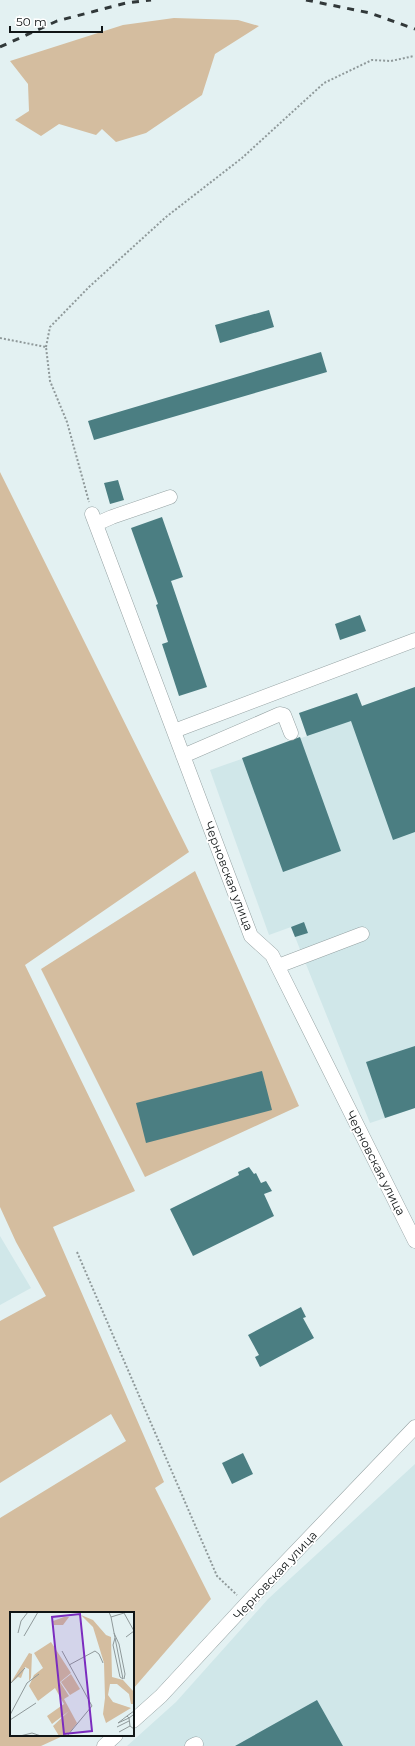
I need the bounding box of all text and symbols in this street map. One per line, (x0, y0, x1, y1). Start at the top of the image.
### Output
scale bar (10, 8, 102, 34)
text: 50 m (16, 14, 47, 29)
street label: Черновская улица (201, 819, 257, 933)
street label: Черновская улица (343, 1108, 409, 1218)
street label: Черновская улица (230, 1528, 320, 1622)
inset map (10, 1612, 134, 1736)

